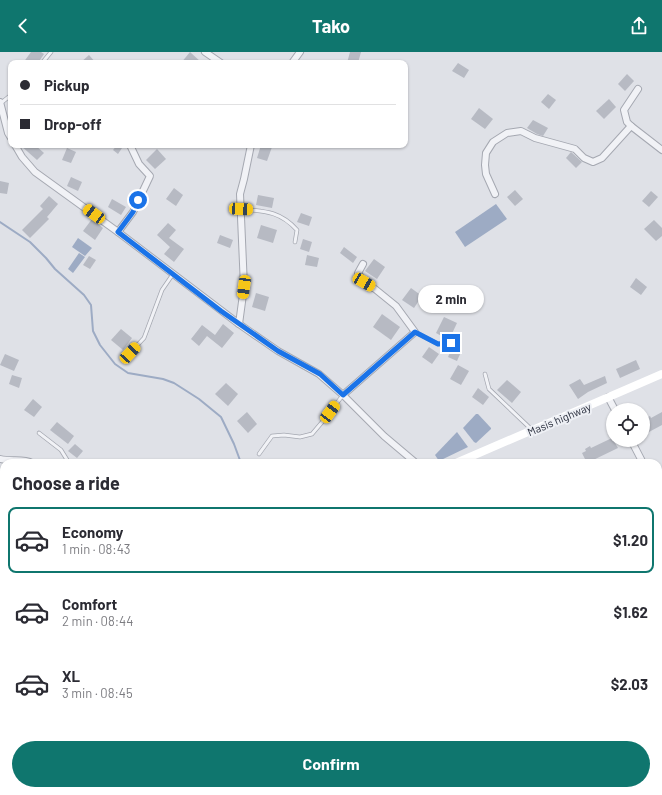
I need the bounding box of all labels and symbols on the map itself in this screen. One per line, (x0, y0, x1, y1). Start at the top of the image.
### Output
route start (129, 191, 147, 209)
car (81, 202, 107, 226)
car (229, 202, 253, 216)
car (351, 271, 377, 293)
car (236, 274, 252, 300)
callout: 2 min (418, 285, 484, 313)
route end (442, 334, 460, 352)
car (117, 340, 143, 366)
car (318, 399, 342, 425)
street label: Masis highway (525, 400, 593, 438)

